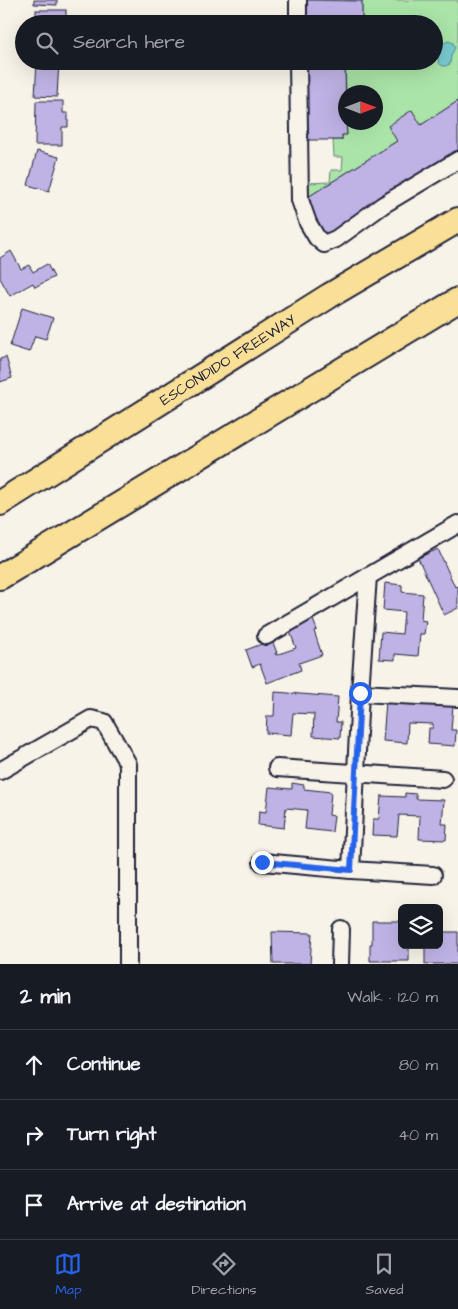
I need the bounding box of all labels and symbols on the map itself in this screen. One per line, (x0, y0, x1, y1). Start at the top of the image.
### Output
north arrow (338, 85, 383, 130)
street label: ESCONDIDO FREEWAY (156, 309, 300, 411)
route start (349, 682, 372, 705)
route end (251, 851, 274, 874)

